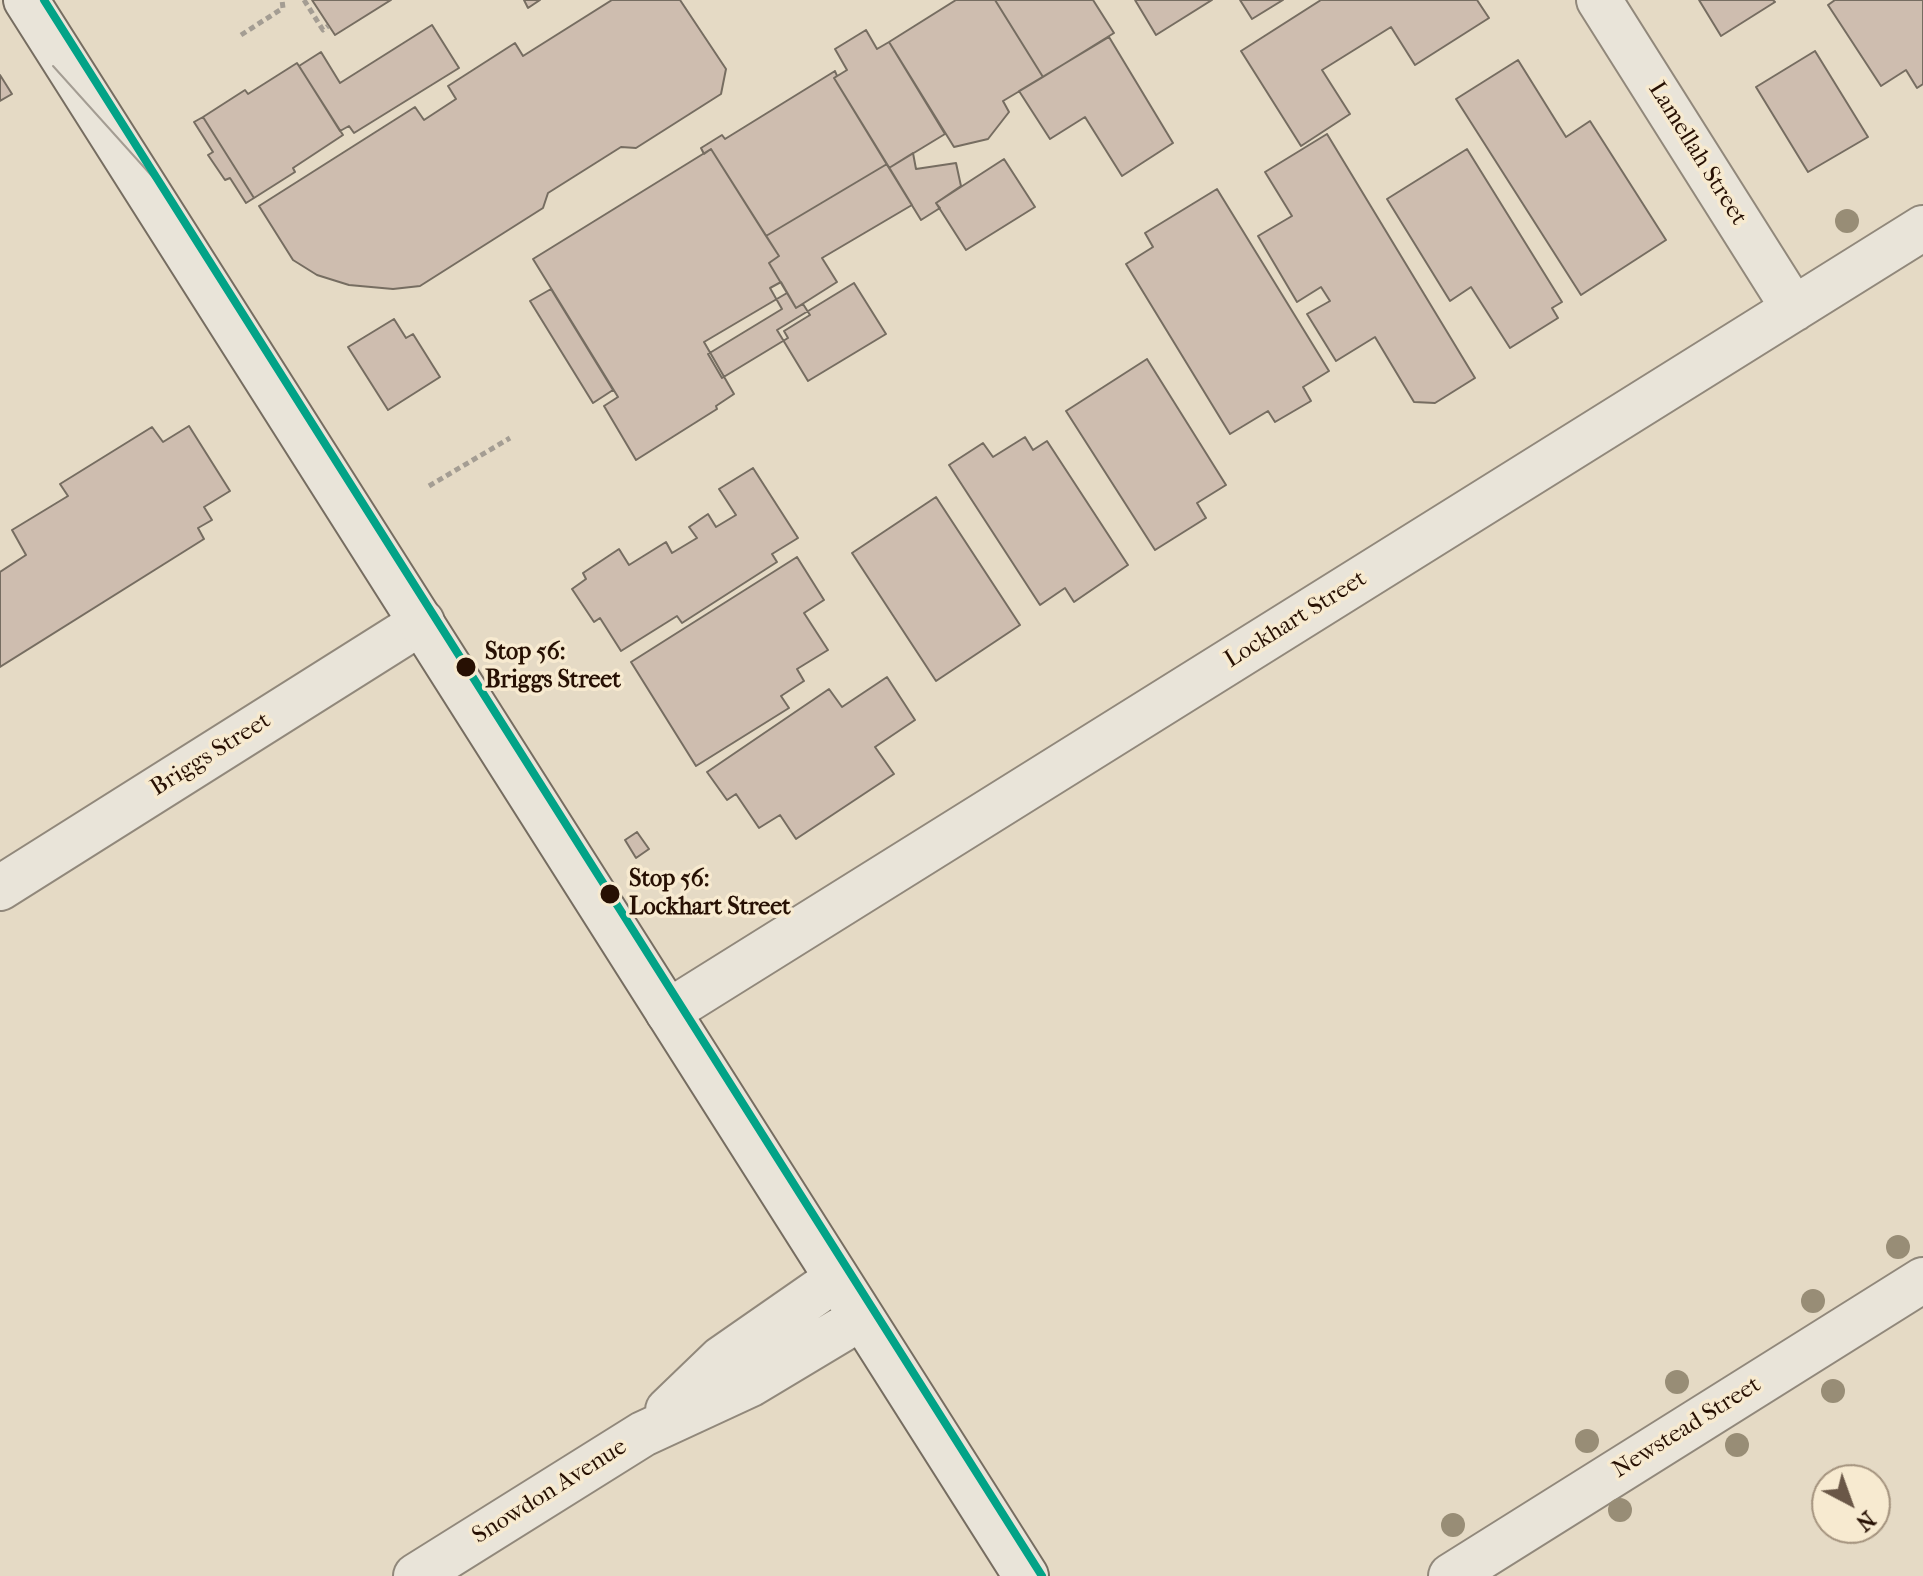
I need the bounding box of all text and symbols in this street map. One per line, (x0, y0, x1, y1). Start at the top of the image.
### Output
street label: Lamellah Street (1641, 77, 1753, 231)
street label: Lockhart Street (1220, 565, 1372, 675)
place label: Stop 56: Briggs Street (485, 639, 621, 695)
marker: Stop 56: Briggs Street (454, 655, 478, 679)
street label: Briggs Street (146, 707, 276, 803)
place label: Stop 56: Lockhart Street (629, 866, 791, 922)
marker: Stop 56: Lockhart Street (598, 882, 622, 906)
street label: Newstead Street (1608, 1371, 1766, 1485)
street label: Snowdon Avenue (467, 1433, 633, 1551)
north arrow (1811, 1464, 1891, 1544)
text: N (1851, 1505, 1880, 1536)

